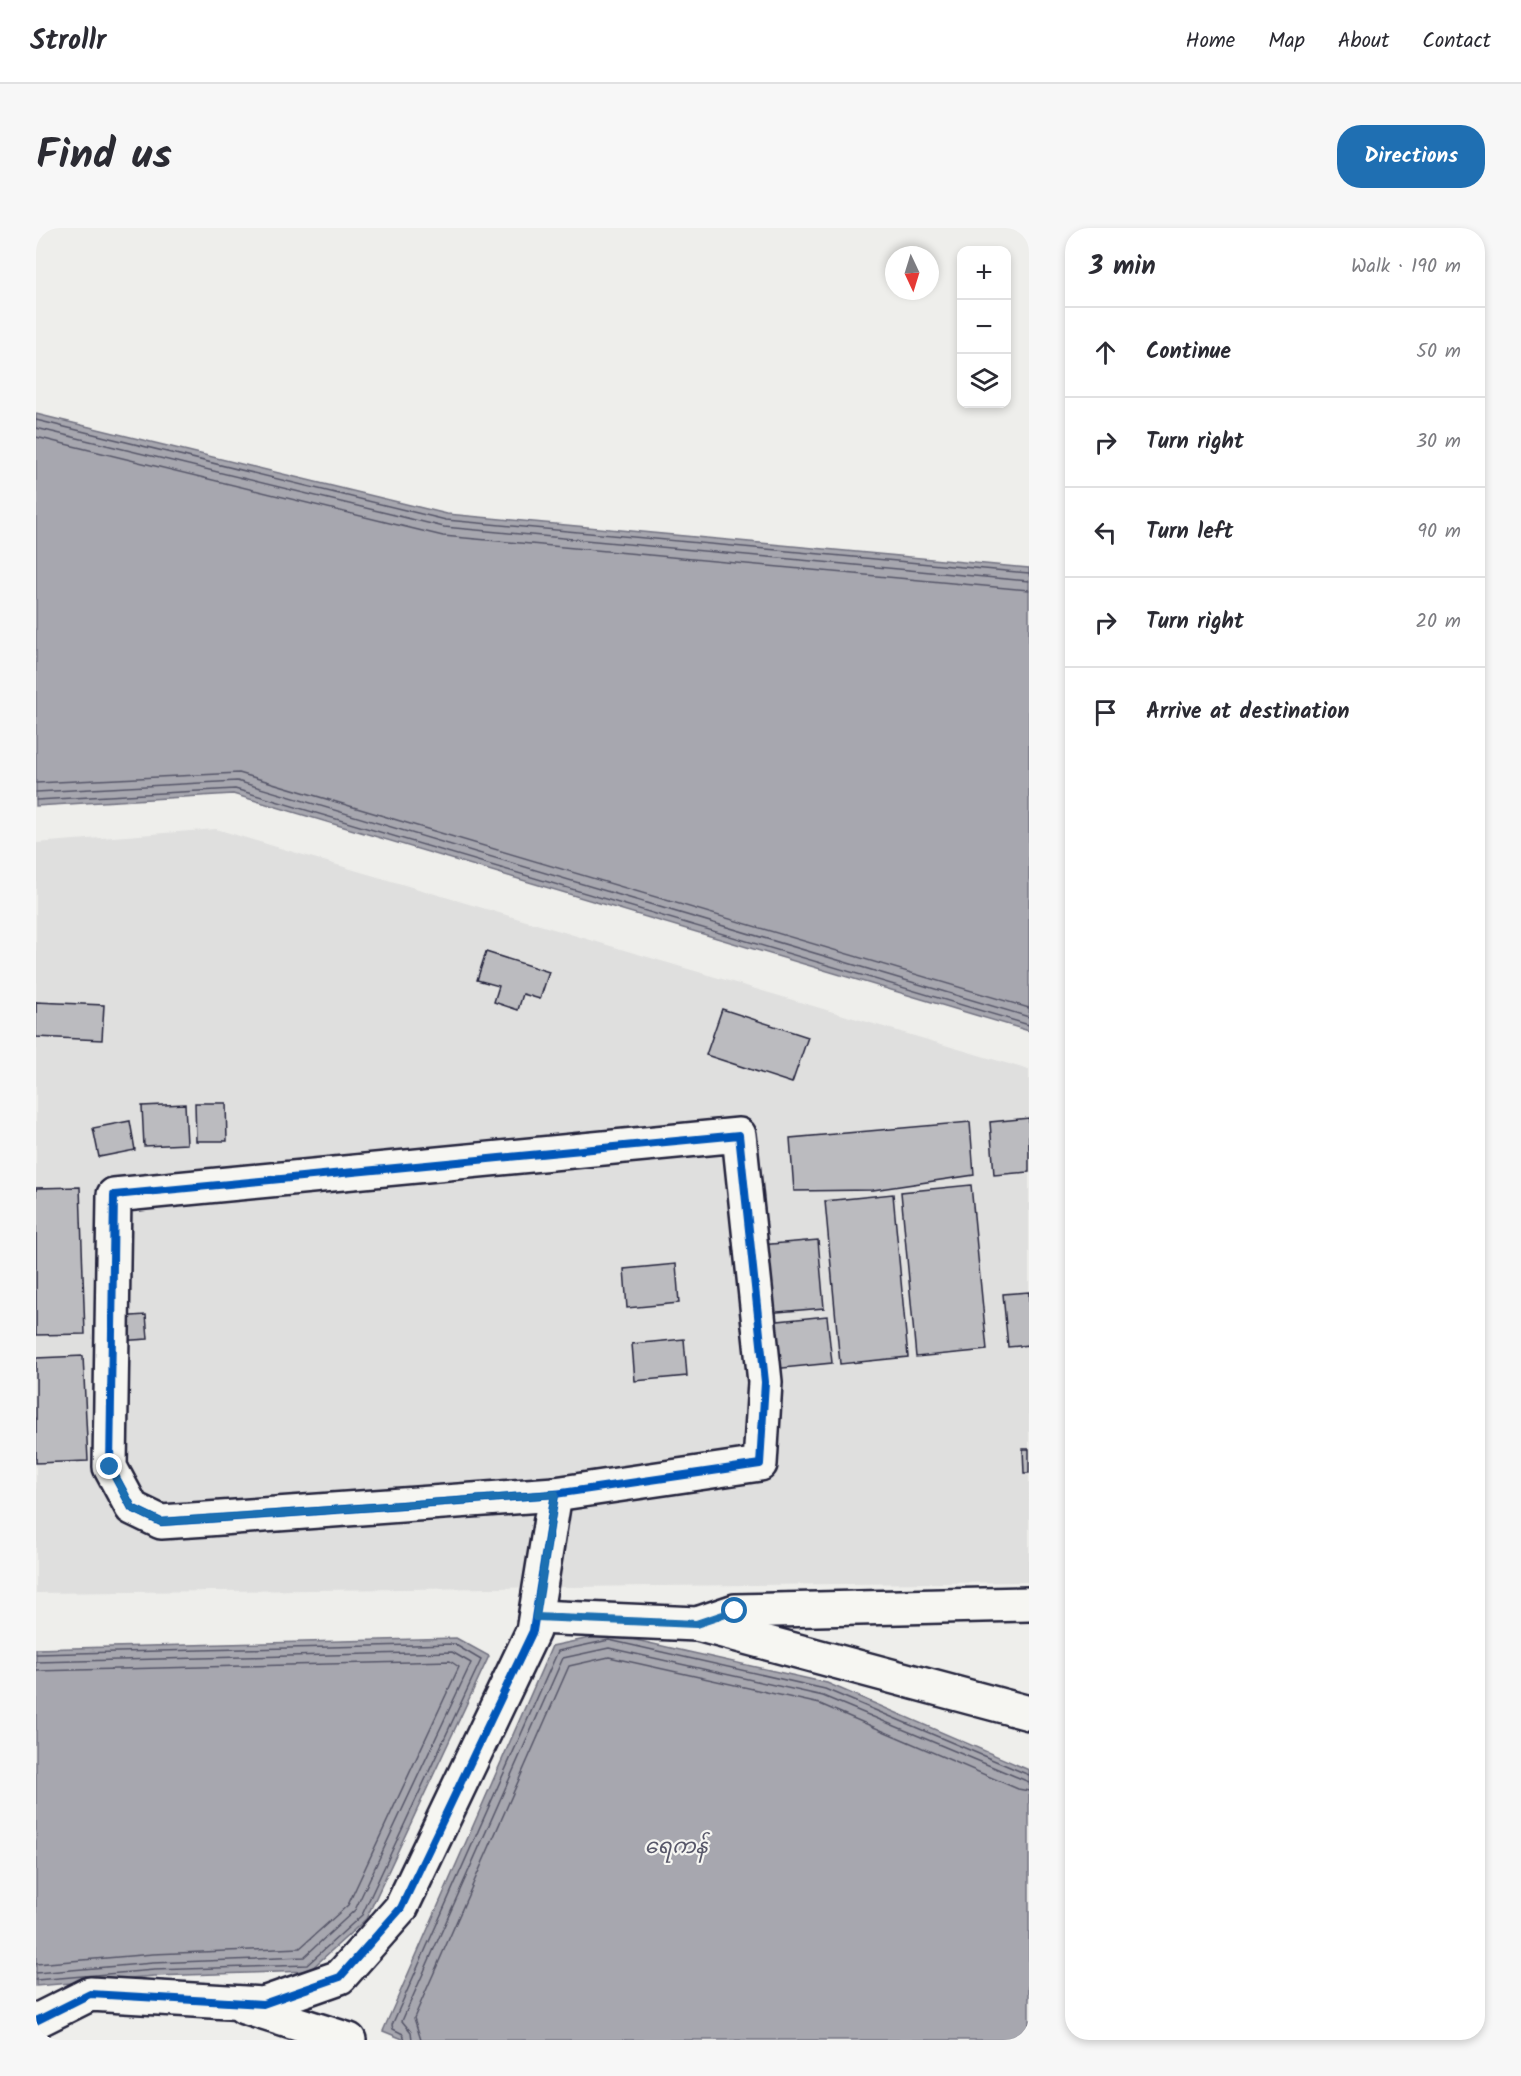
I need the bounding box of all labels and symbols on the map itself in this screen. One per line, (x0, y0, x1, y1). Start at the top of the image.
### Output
north arrow (885, 246, 939, 300)
route end (96, 1453, 122, 1479)
route start (721, 1597, 747, 1623)
water label: ရေကန် (644, 1831, 710, 1864)

